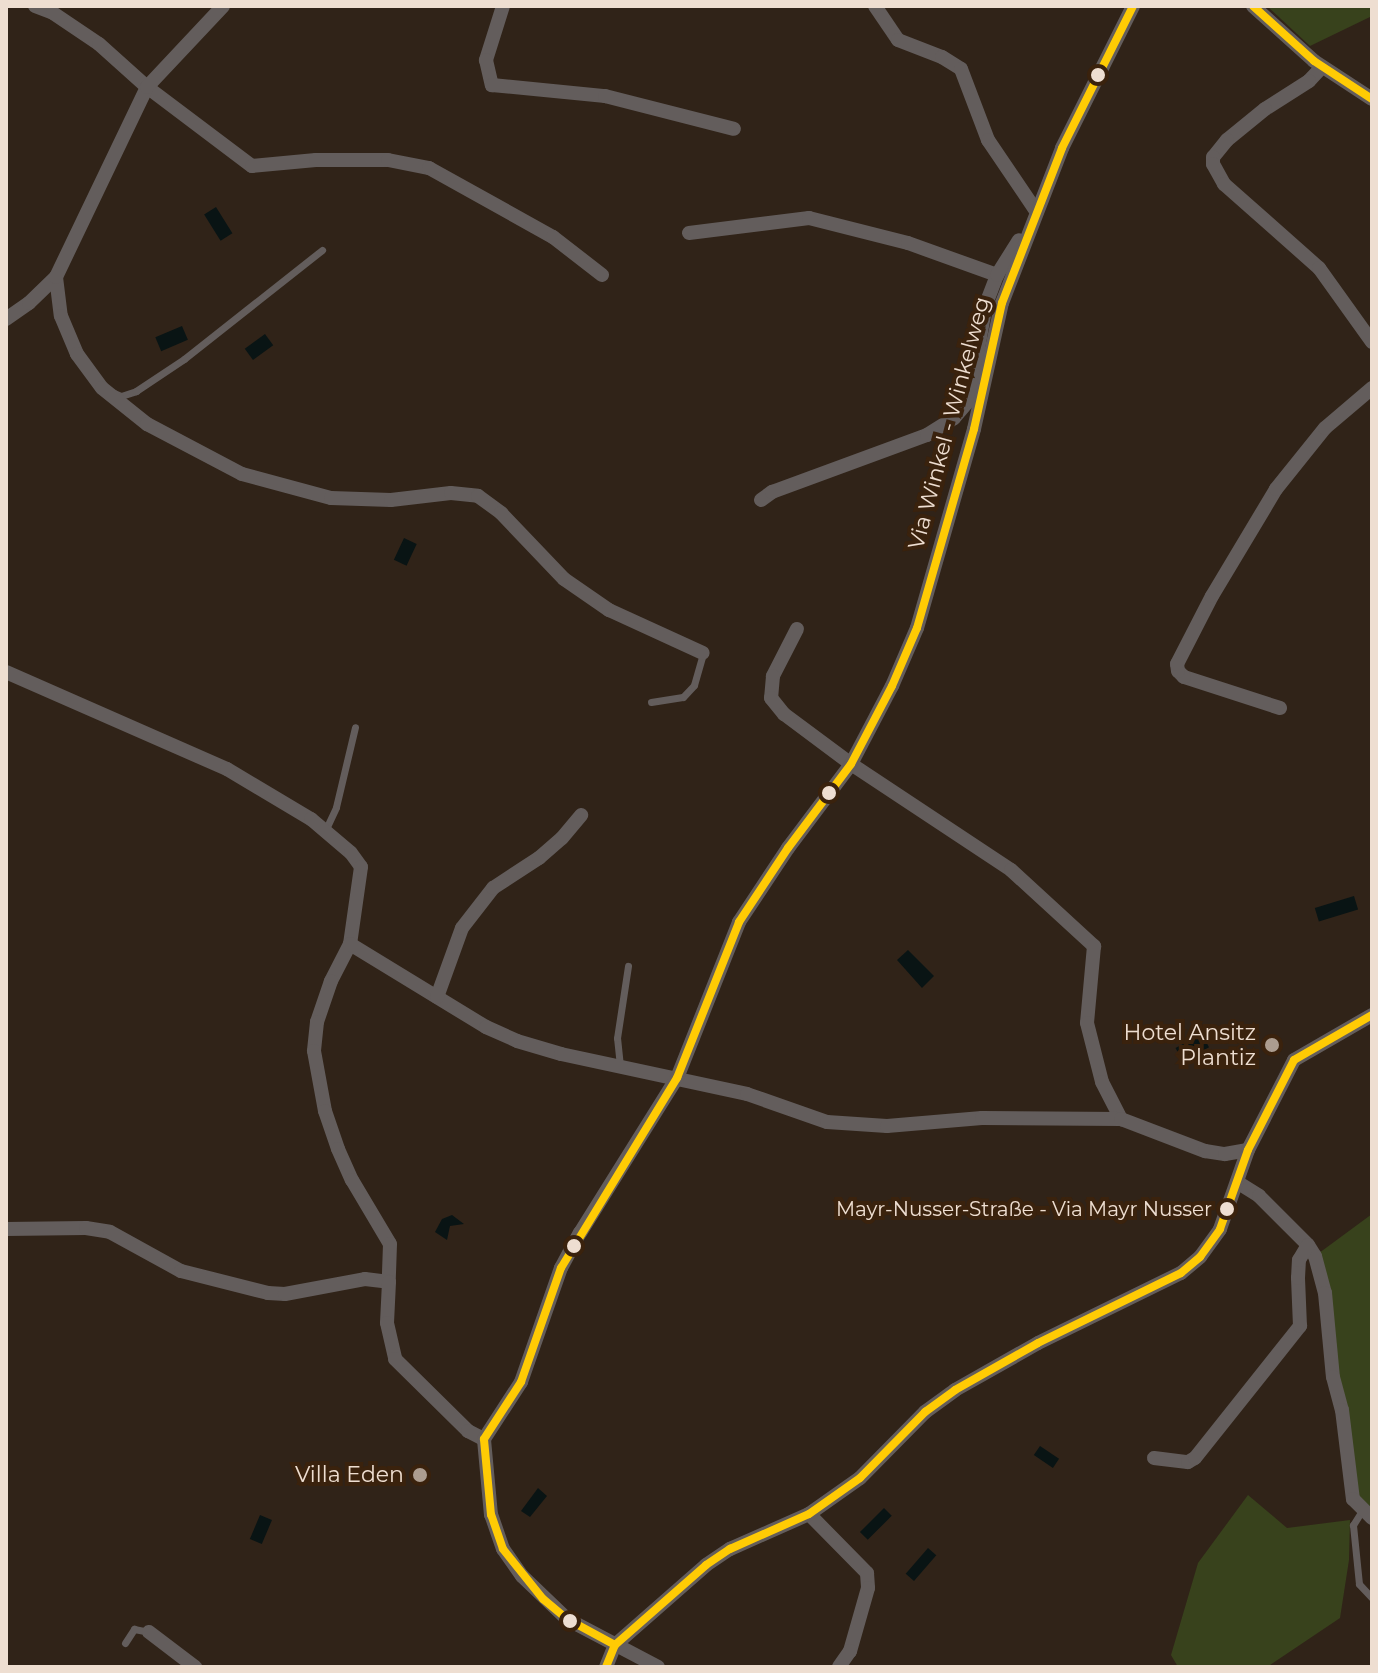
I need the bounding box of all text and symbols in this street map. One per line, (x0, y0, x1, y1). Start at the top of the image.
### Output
unlabelled marker (1090, 67, 1106, 83)
street label: Via Winkel - Winkelweg (903, 294, 995, 552)
unlabelled marker (821, 785, 837, 801)
place label: Hotel Ansitz Plantiz (1124, 1019, 1256, 1070)
marker: Hotel Ansitz Plantiz (1263, 1036, 1281, 1054)
place label: Mayr-Nusser-Straße - Via Mayr Nusser (836, 1197, 1212, 1221)
marker: Mayr-Nusser-Straße - Via Mayr Nusser (1219, 1201, 1235, 1217)
unlabelled marker (566, 1238, 582, 1254)
place label: Villa Eden (295, 1462, 404, 1488)
marker: Villa Eden (411, 1466, 429, 1484)
unlabelled marker (562, 1613, 578, 1629)

